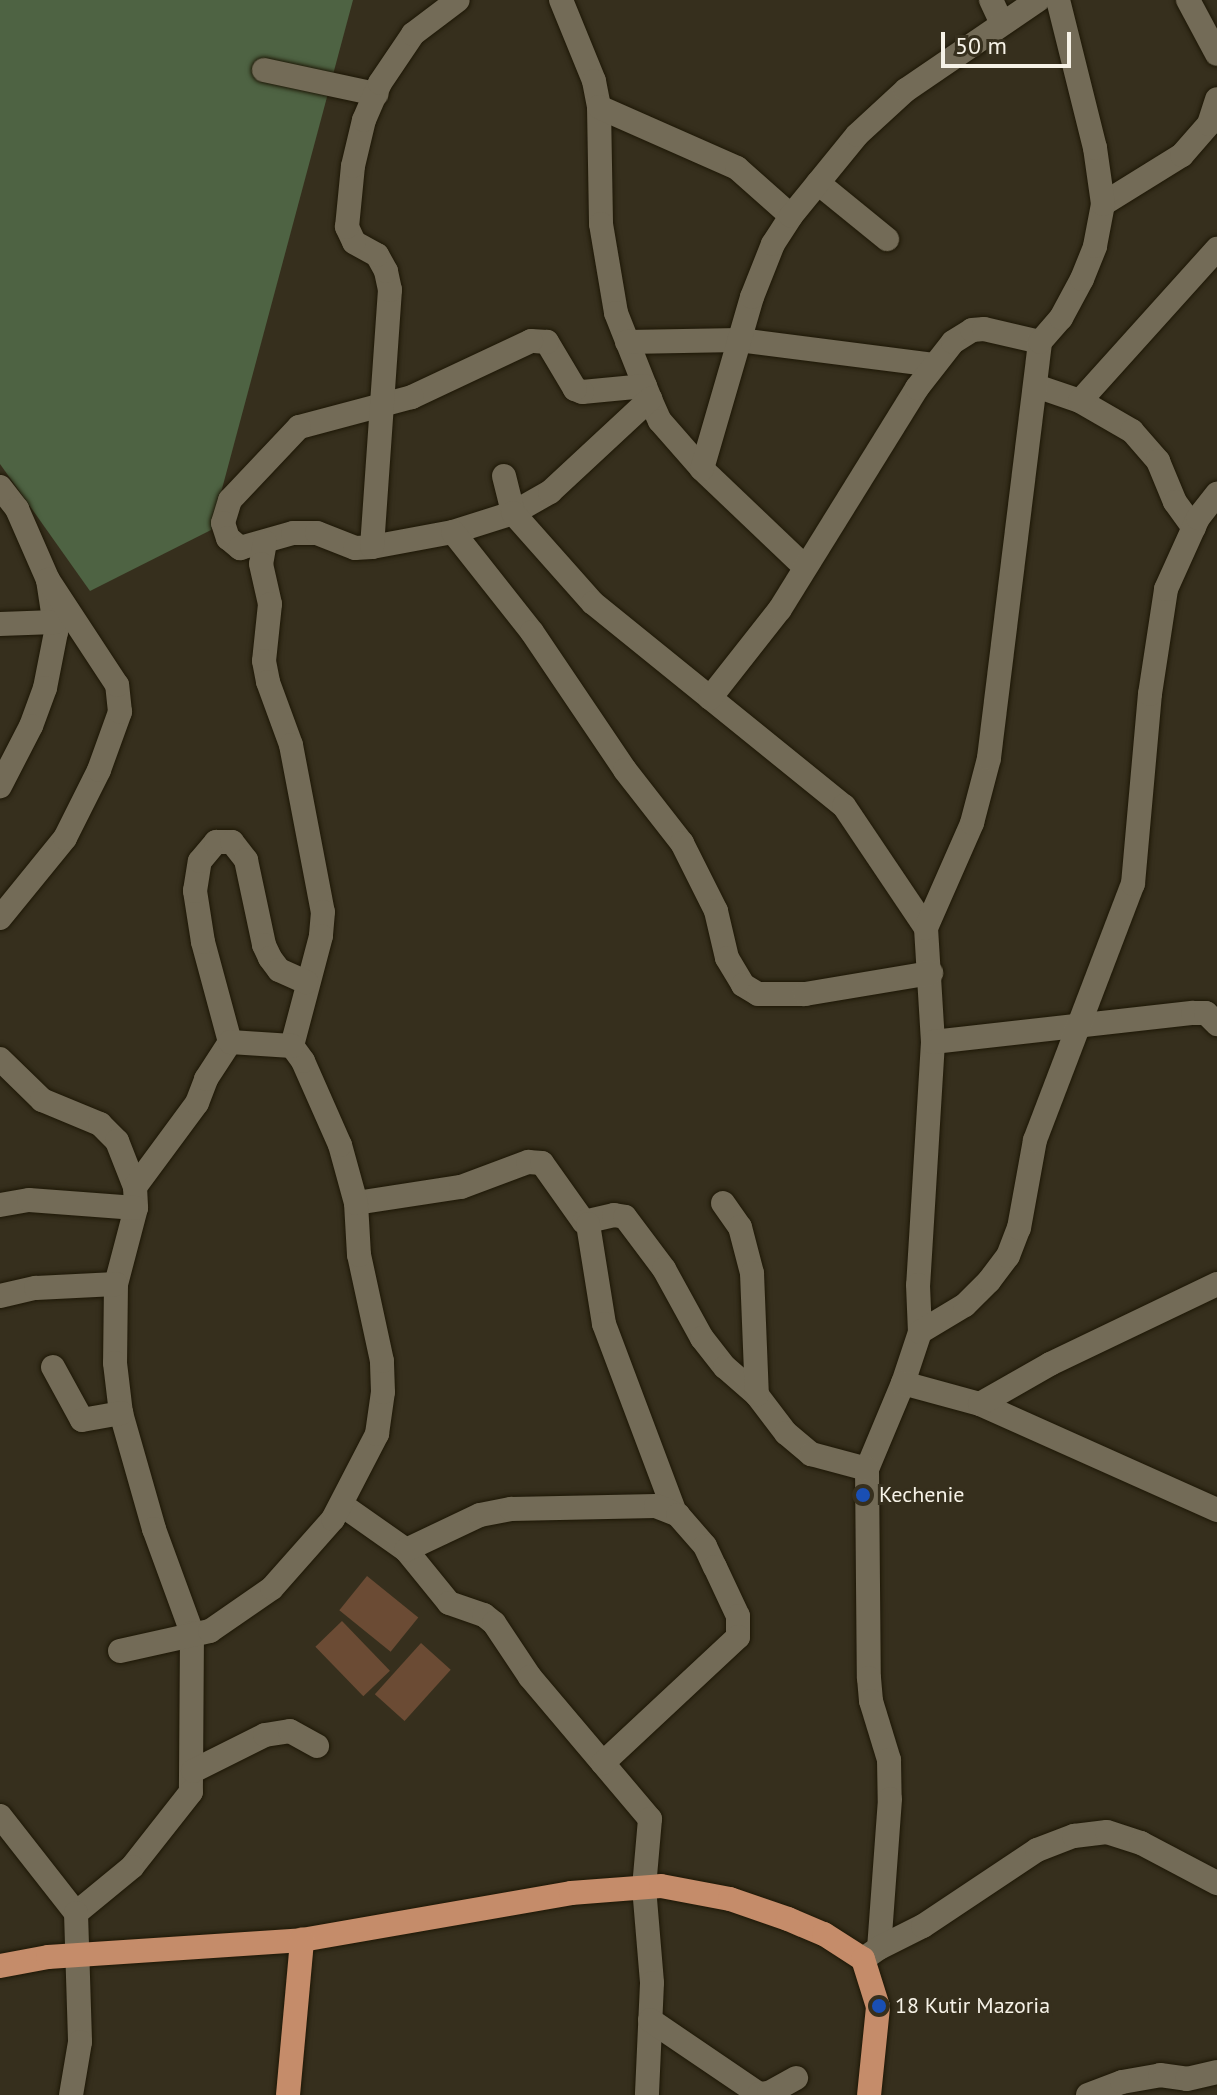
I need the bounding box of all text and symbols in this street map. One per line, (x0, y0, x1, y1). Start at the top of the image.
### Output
scale bar (945, 16, 1075, 66)
text: 50 m (955, 30, 1007, 61)
place label: Kechenie (879, 1482, 965, 1508)
marker: Kechenie (854, 1486, 872, 1504)
place label: 18 Kutir Mazoria (895, 1993, 1050, 2019)
marker: 18 Kutir Mazoria (870, 1997, 888, 2015)

